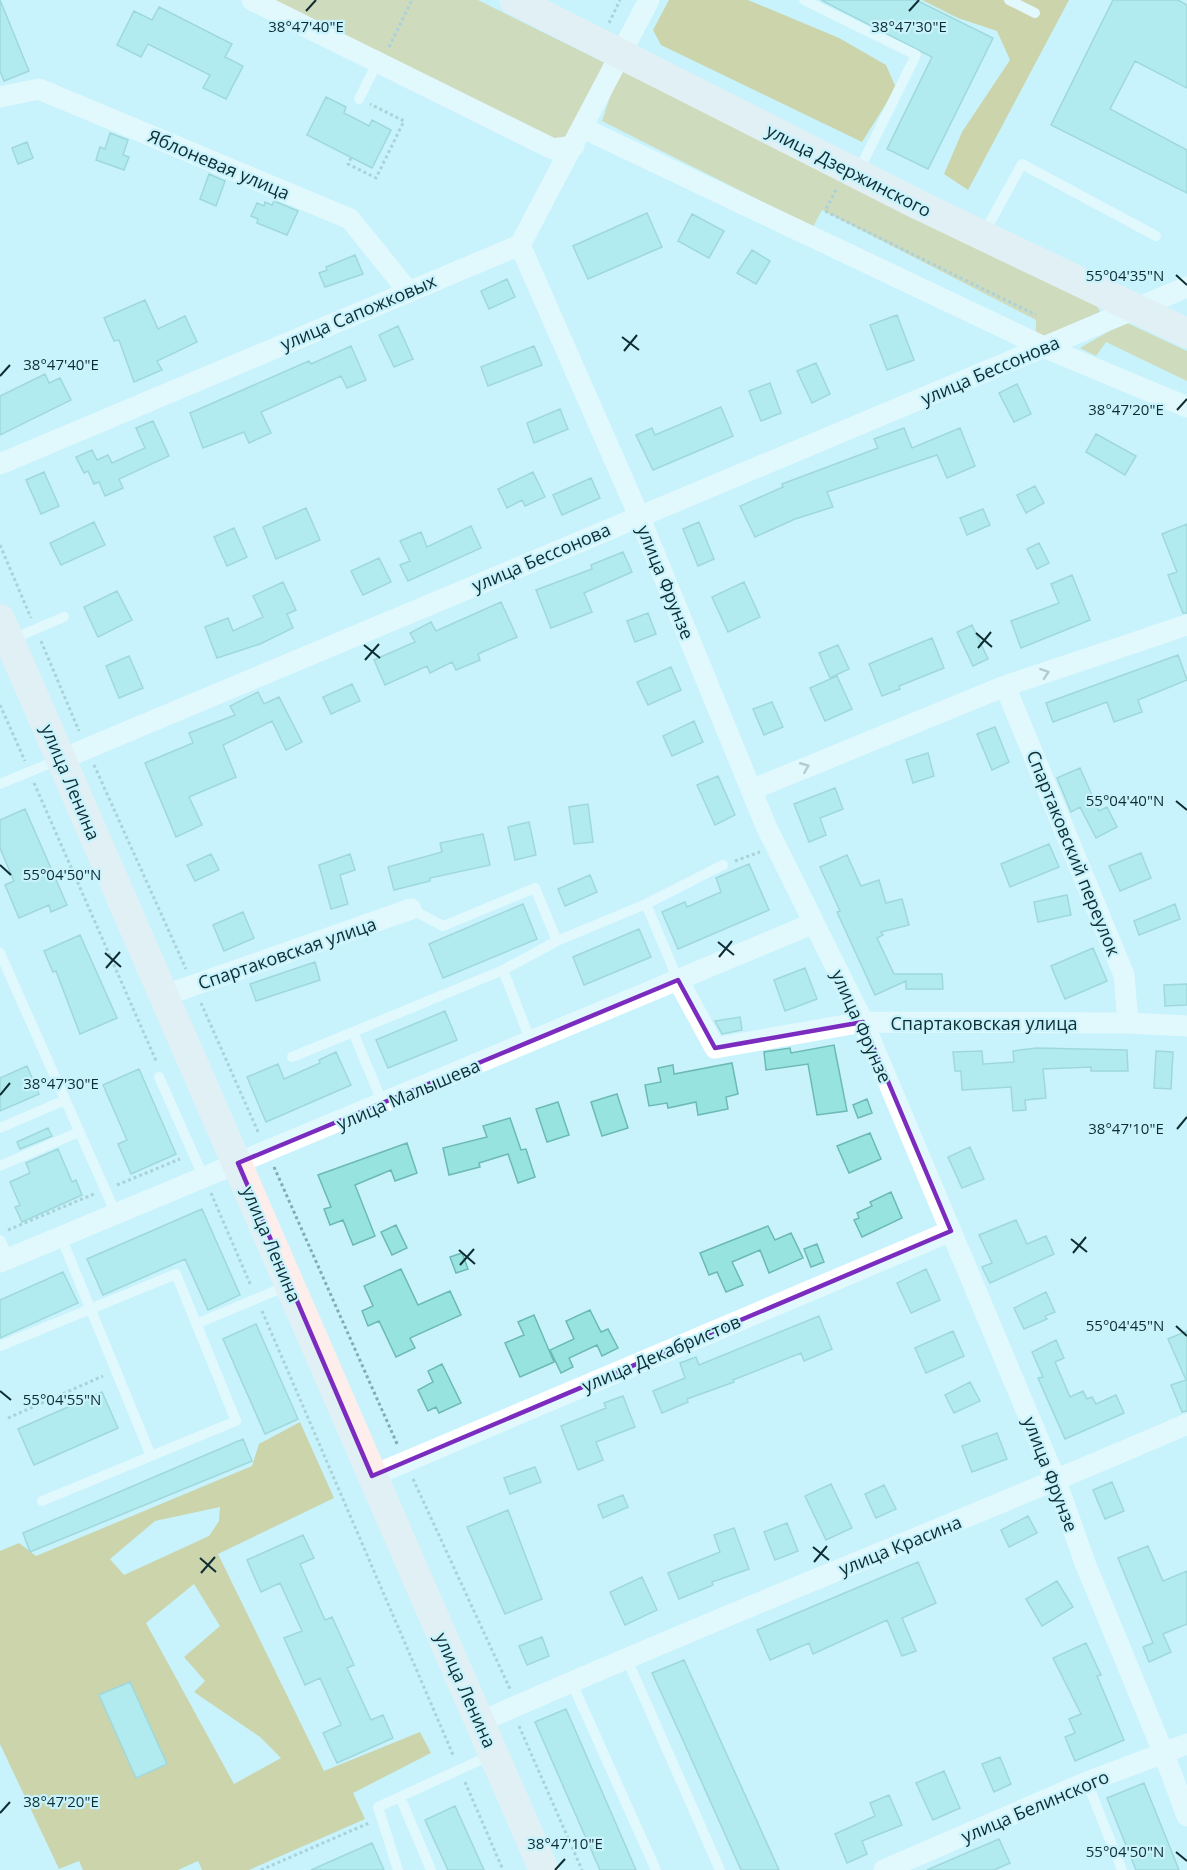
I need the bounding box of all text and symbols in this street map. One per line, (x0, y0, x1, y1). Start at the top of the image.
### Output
text: 38°47'40"E (268, 16, 344, 36)
text: 38°47'30"E (871, 16, 947, 36)
street label: улица Дзержинского (762, 118, 936, 222)
street label: Яблоневая улица (144, 123, 294, 205)
text: 55°04'35"N (1086, 265, 1164, 285)
street label: улица Сапожковых (276, 268, 440, 356)
street label: улица Бессонова (917, 330, 1063, 410)
text: 38°47'40"E (23, 354, 99, 374)
text: 38°47'20"E (1088, 399, 1164, 419)
street label: улица Бессонова (468, 517, 614, 597)
street label: улица Фрунзе (632, 521, 700, 643)
one-way arrow (1039, 667, 1050, 680)
street label: улица Ленина (36, 720, 106, 844)
street label: Спартаковский переулок (1022, 747, 1127, 960)
one-way arrow (799, 762, 810, 774)
text: 55°04'40"N (1086, 790, 1164, 810)
text: 55°04'50"N (23, 864, 101, 884)
street label: Спартаковская улица (195, 911, 379, 995)
street label: улица Фрунзе (826, 966, 898, 1086)
street label: Спартаковская улица (890, 1011, 1078, 1035)
street label: улица Малышева (333, 1053, 483, 1135)
text: 38°47'30"E (23, 1073, 99, 1093)
text: 38°47'10"E (1088, 1118, 1164, 1138)
street label: улица Ленина (237, 1182, 307, 1306)
street label: улица Декабристов (578, 1309, 744, 1397)
text: 55°04'45"N (1086, 1315, 1164, 1335)
text: 55°04'55"N (23, 1389, 101, 1409)
street label: улица Фрунзе (1018, 1413, 1084, 1535)
street label: улица Красина (835, 1509, 965, 1581)
street label: улица Ленина (430, 1629, 502, 1751)
street label: улица Белинского (957, 1764, 1113, 1848)
text: 38°47'20"E (23, 1791, 99, 1811)
text: 38°47'10"E (527, 1833, 603, 1853)
text: 55°04'50"N (1086, 1841, 1164, 1861)

